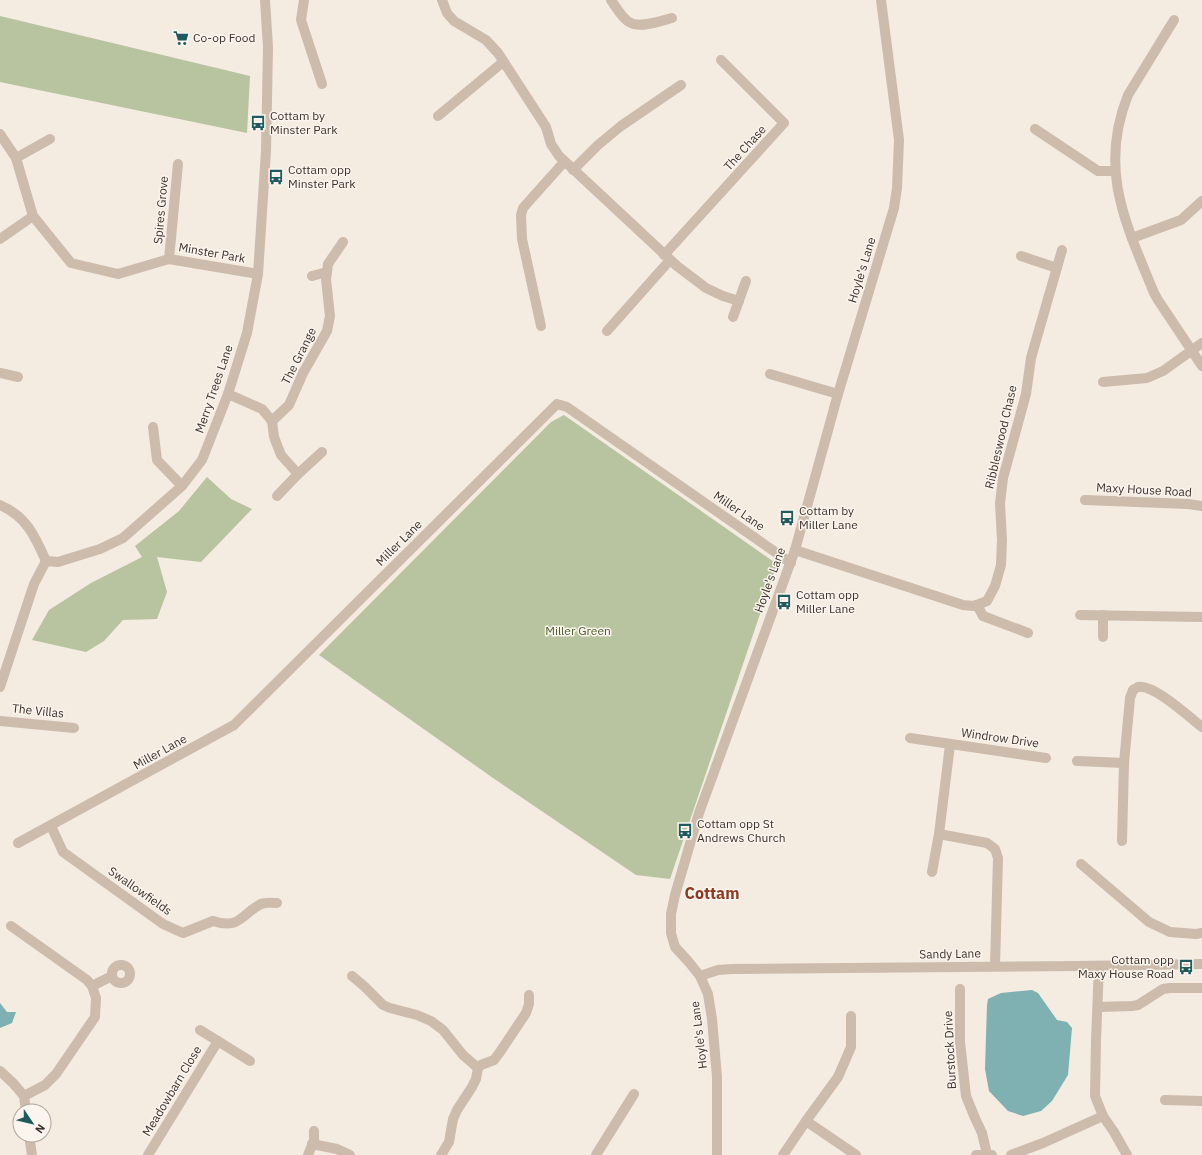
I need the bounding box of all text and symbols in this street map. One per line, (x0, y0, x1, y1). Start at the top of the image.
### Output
supermarket icon: Co-op Food (172, 29, 190, 47)
place label: Co-op Food (193, 30, 256, 45)
place label: Cottam by Minster Park (270, 108, 338, 137)
bus stop icon: Cottam by Minster Park (249, 114, 267, 132)
street label: The Chase (720, 121, 769, 174)
place label: Cottam opp Minster Park (288, 162, 356, 191)
bus stop icon: Cottam opp Minster Park (267, 168, 285, 186)
street label: Spires Grove (150, 175, 171, 245)
street label: Hoyle's Lane (844, 235, 879, 305)
street label: Minster Park (177, 239, 247, 266)
street label: The Grange (278, 324, 319, 387)
street label: Merry Trees Lane (191, 342, 236, 435)
street label: Ribbleswood Chase (981, 383, 1020, 490)
street label: Maxy House Road (1096, 480, 1192, 500)
street label: Miller Lane (711, 488, 768, 534)
place label: Cottam by Miller Lane (799, 503, 858, 532)
bus stop icon: Cottam by Miller Lane (778, 509, 796, 527)
street label: Miller Lane (373, 516, 425, 569)
street label: Hoyle's Lane (751, 545, 788, 614)
place label: Cottam opp Miller Lane (796, 587, 859, 616)
bus stop icon: Cottam opp Miller Lane (775, 593, 793, 611)
park label: Miller Green (545, 623, 611, 638)
street label: The Villas (11, 700, 65, 721)
street label: Windrow Drive (960, 725, 1040, 750)
street label: Miller Lane (130, 731, 189, 772)
place label: Cottam opp St Andrews Church (697, 816, 786, 845)
bus stop icon: Cottam opp St Andrews Church (676, 822, 694, 840)
street label: Swallowfields (106, 863, 175, 918)
district label: Cottam (685, 883, 739, 903)
street label: Sandy Lane (919, 945, 981, 962)
place label: Cottam opp Maxy House Road (1078, 952, 1174, 981)
bus stop icon: Cottam opp Maxy House Road (1177, 958, 1195, 976)
street label: Hoyle's Lane (687, 1000, 710, 1070)
street label: Burstock Drive (940, 1010, 959, 1090)
street label: Meadowbarn Close (139, 1042, 205, 1139)
north arrow (12, 1103, 52, 1143)
text: N (32, 1121, 48, 1136)

